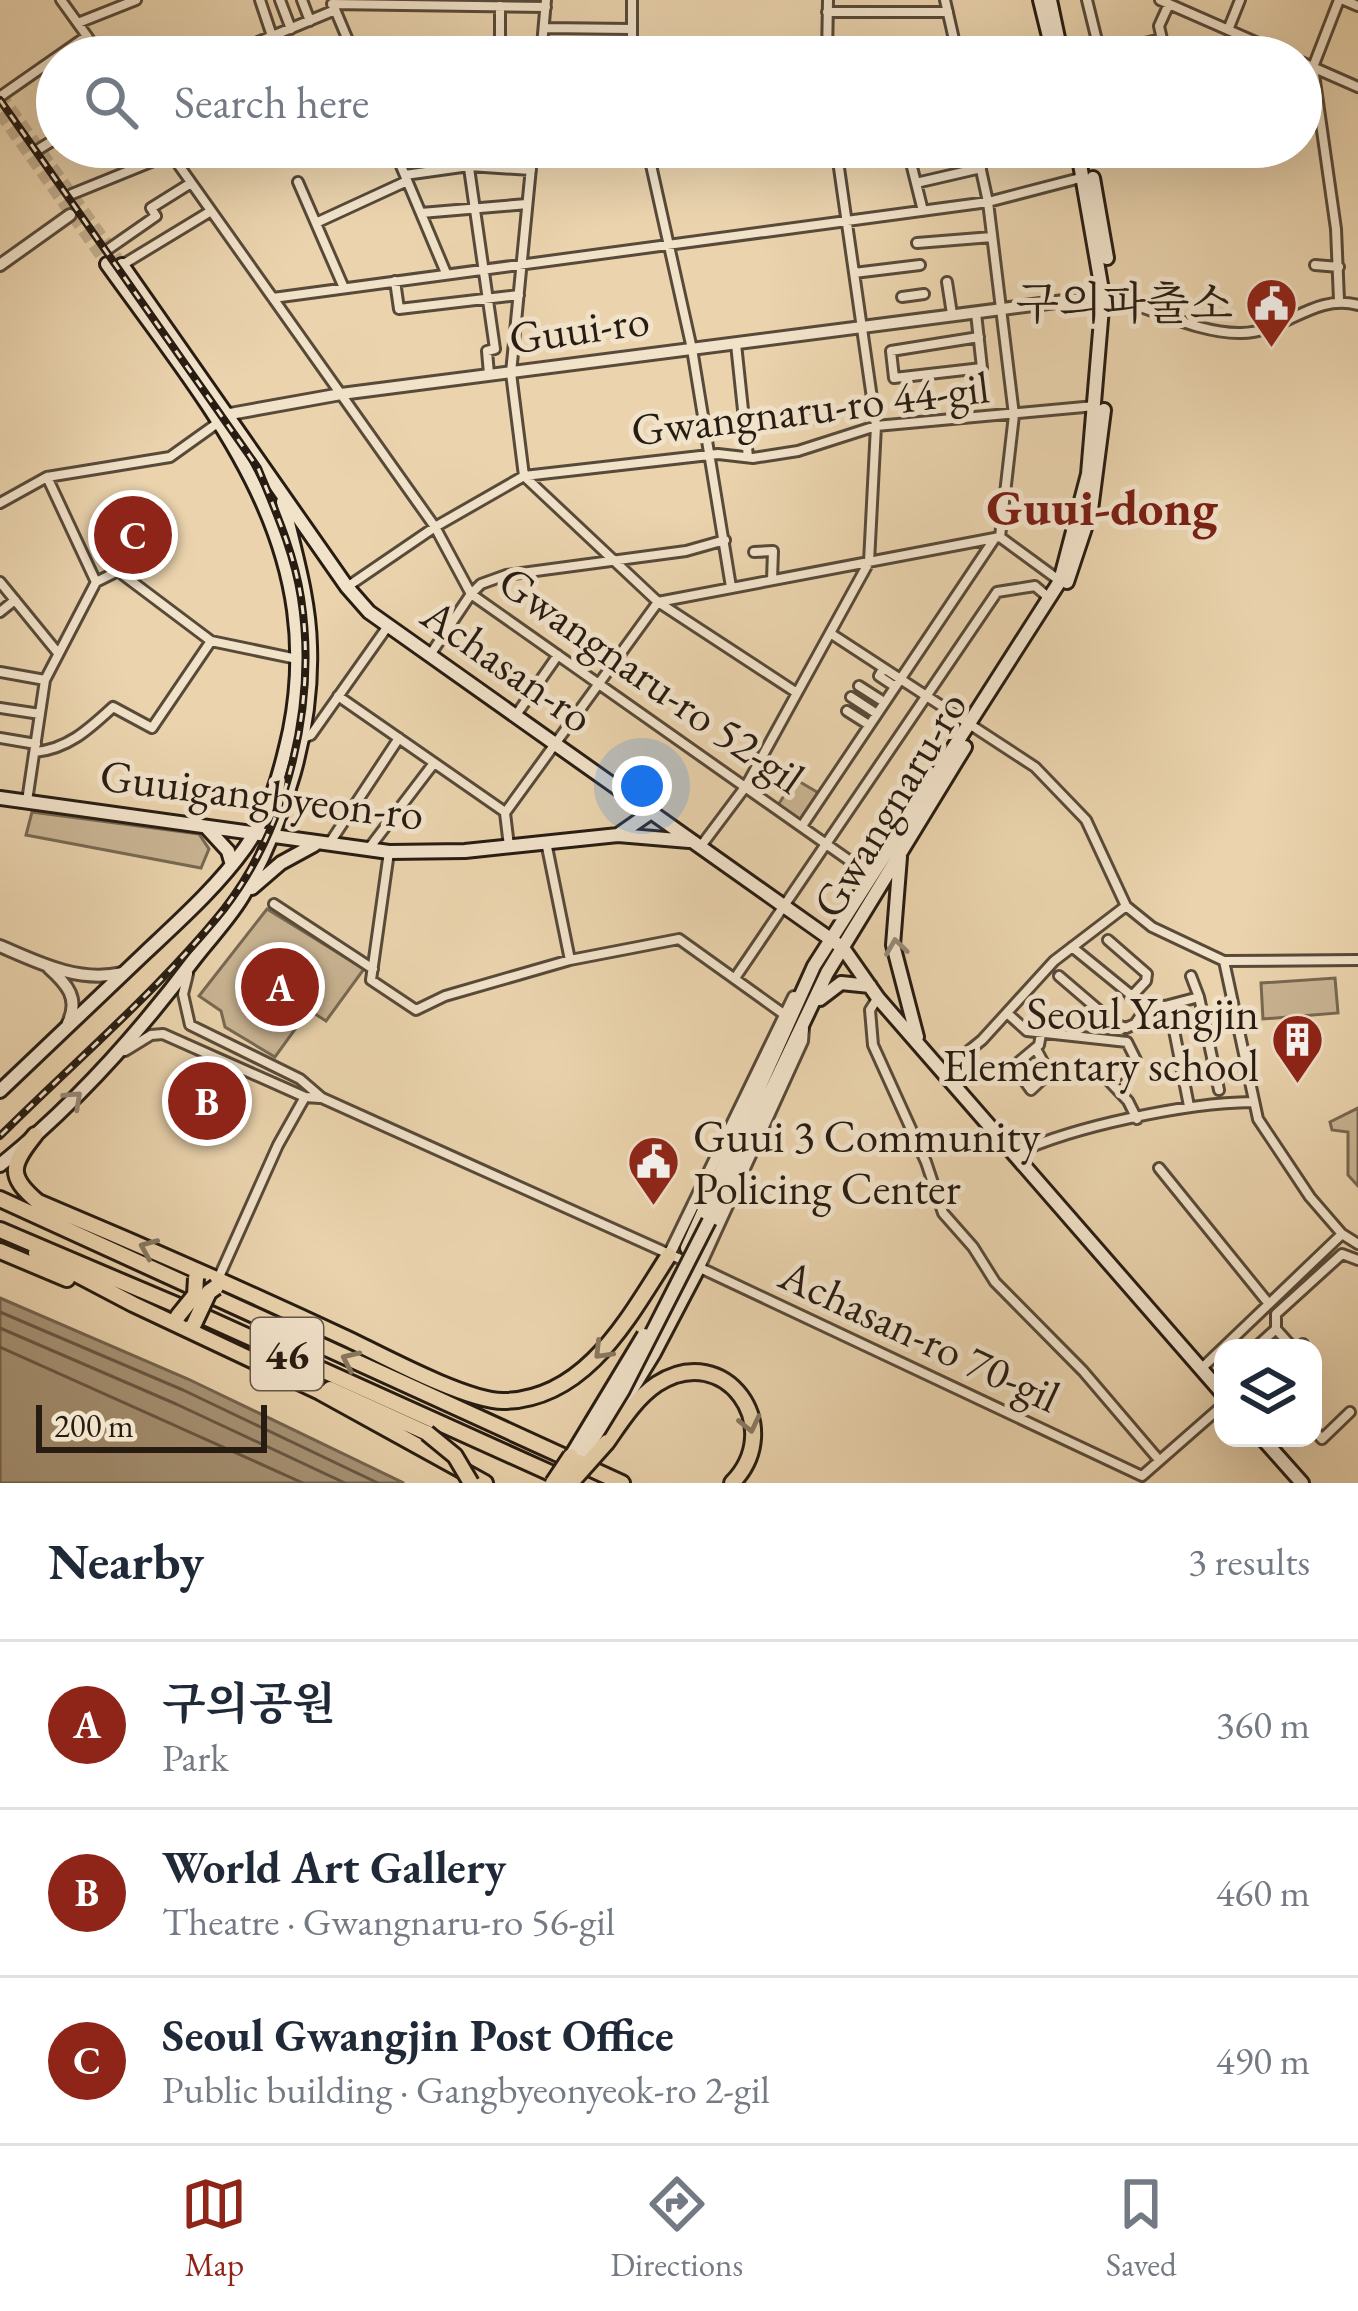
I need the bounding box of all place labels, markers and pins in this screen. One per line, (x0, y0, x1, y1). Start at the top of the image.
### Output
place label: 구의파출소 (1016, 274, 1233, 332)
public building icon: 구의파출소 (1244, 275, 1300, 349)
pin: C (94, 490, 172, 580)
pin: A (241, 942, 319, 1032)
place label: Seoul Yangjin Elementary school (942, 984, 1259, 1094)
building icon: Seoul Yangjin Elementary school (1270, 1011, 1326, 1085)
pin: B (168, 1056, 246, 1146)
place label: Guui 3 Community Policing Center (693, 1107, 1041, 1217)
public building icon: Guui 3 Community Policing Center (626, 1134, 682, 1208)

